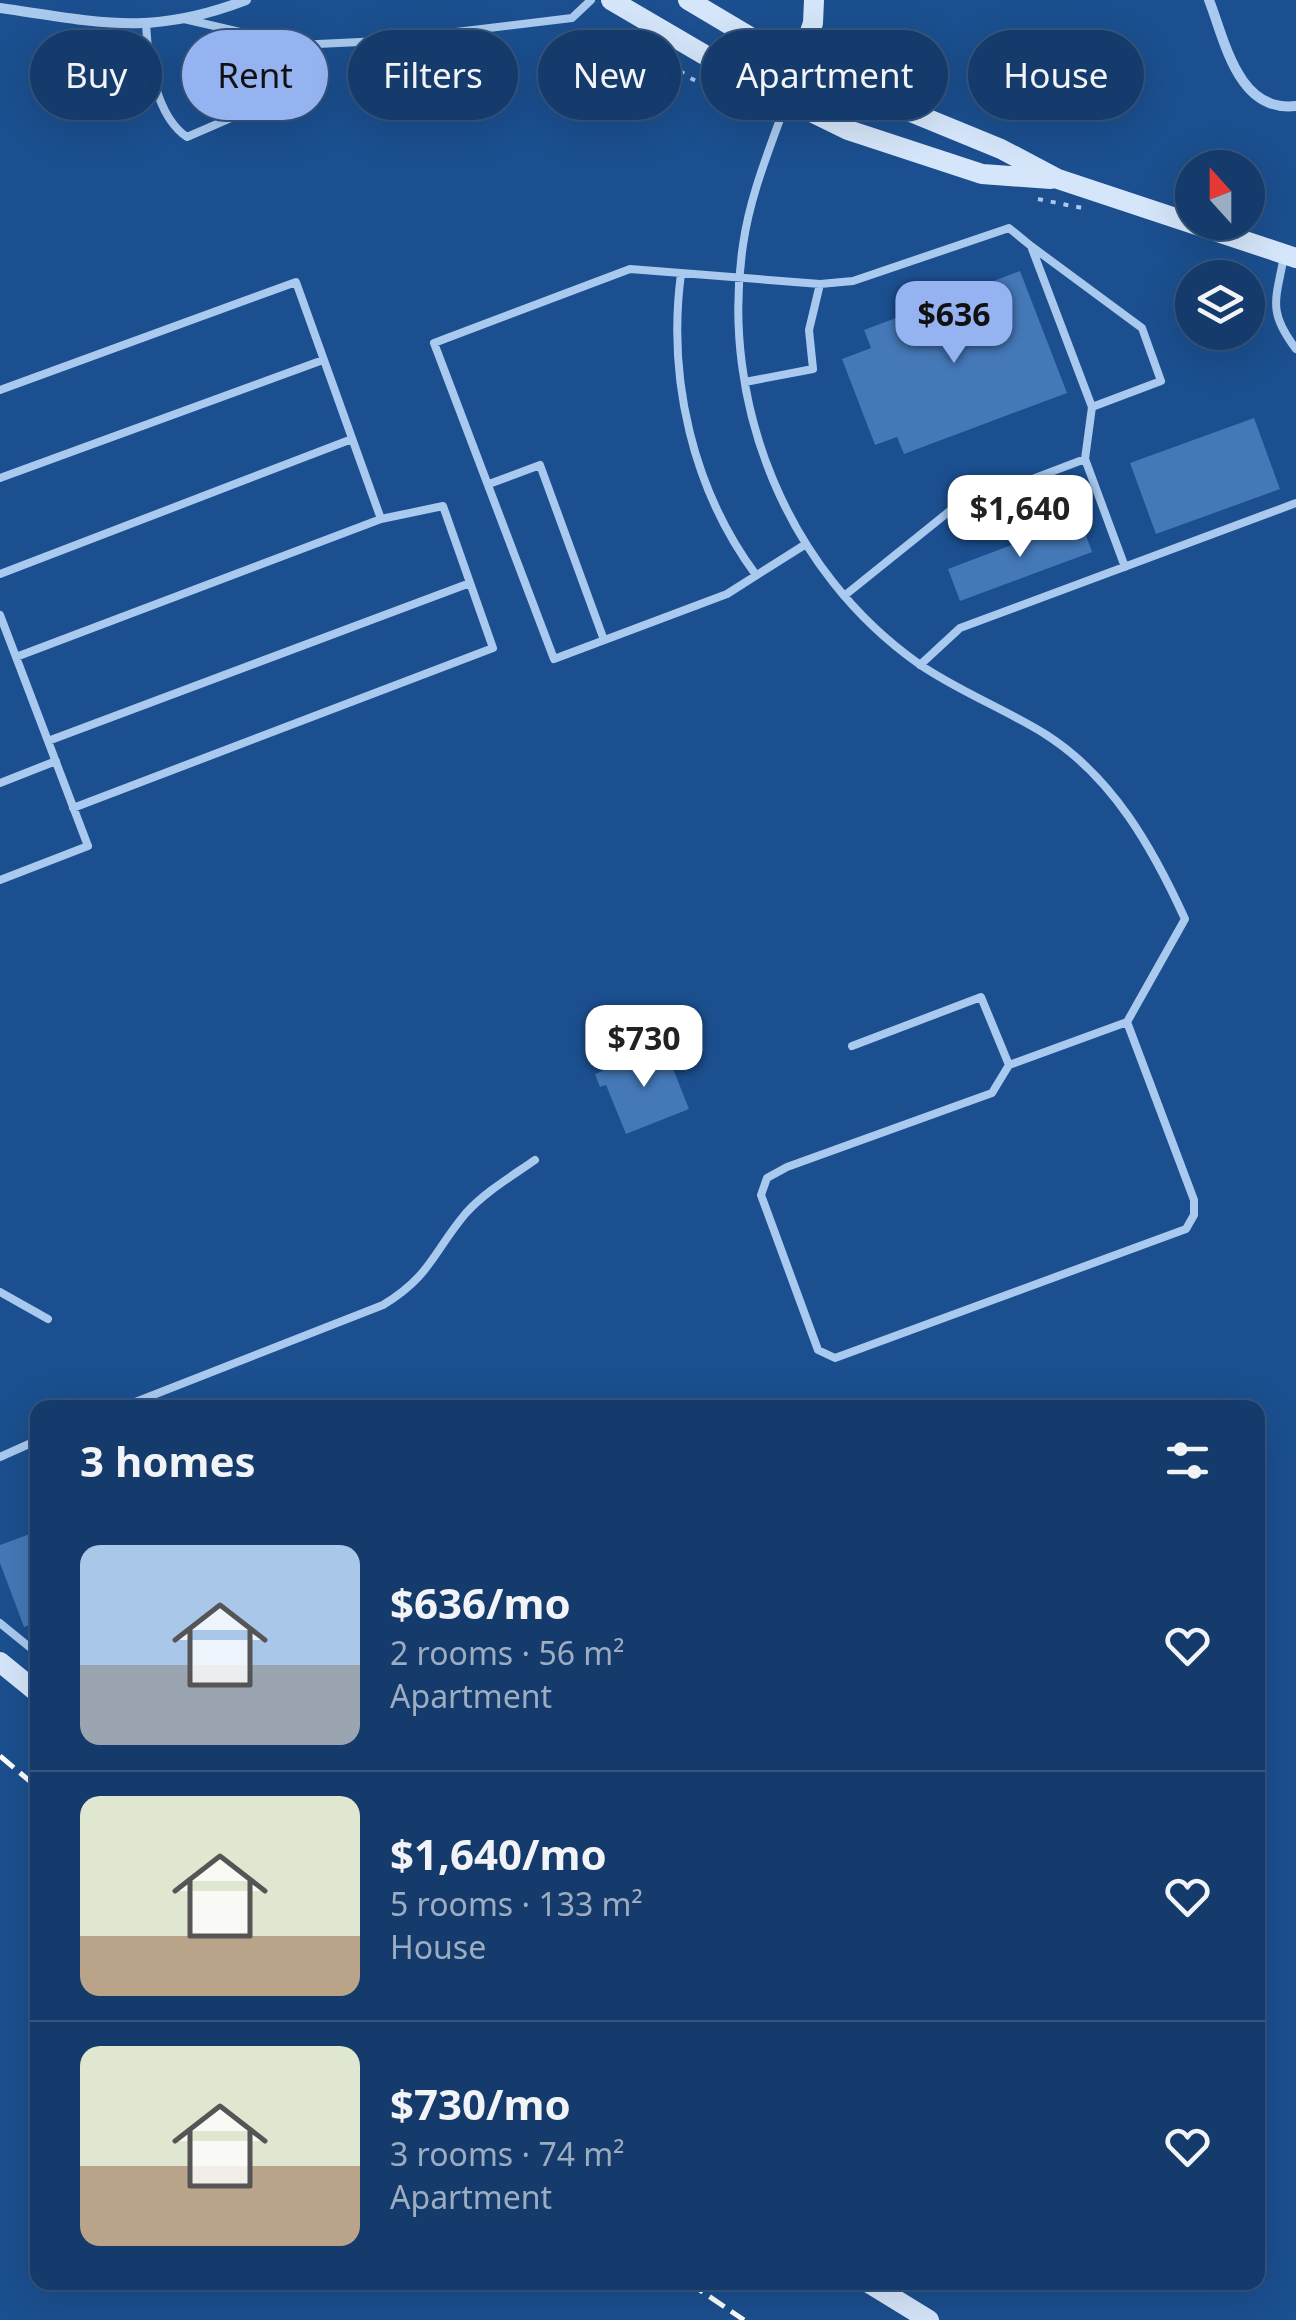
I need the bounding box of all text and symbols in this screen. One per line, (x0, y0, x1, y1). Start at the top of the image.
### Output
chip: Buy (30, 30, 162, 120)
chip: Rent (182, 30, 328, 120)
chip: Filters (348, 30, 518, 120)
chip: New (538, 30, 681, 120)
chip: Apartment (701, 30, 948, 120)
chip: House (968, 30, 1144, 120)
north arrow (1175, 150, 1265, 240)
map controls (1175, 150, 1265, 350)
button: layers (1175, 260, 1265, 350)
pin: $636 (895, 281, 1013, 366)
text: $636 (917, 292, 991, 335)
pin: $1,640 (939, 475, 1101, 560)
text: $1,640 (970, 486, 1070, 529)
pin: $730 (585, 1005, 703, 1090)
text: $730 (607, 1016, 681, 1059)
text: 3 homes (80, 1432, 256, 1489)
icon: filters (1160, 1433, 1215, 1488)
text: $636/mo (390, 1574, 571, 1631)
icon: home (160, 1585, 280, 1705)
icon: heart (1160, 1618, 1215, 1673)
text: 2 rooms · 56 m² (390, 1631, 624, 1674)
text: Apartment (390, 1674, 552, 1717)
text: $1,640/mo (390, 1825, 607, 1882)
icon: home (160, 1836, 280, 1956)
icon: heart (1160, 1869, 1215, 1924)
text: 5 rooms · 133 m² (390, 1882, 643, 1925)
text: House (390, 1925, 486, 1968)
text: $730/mo (390, 2075, 571, 2132)
icon: home (160, 2086, 280, 2206)
icon: heart (1160, 2119, 1215, 2174)
text: 3 rooms · 74 m² (390, 2132, 624, 2175)
text: Apartment (390, 2175, 552, 2218)

